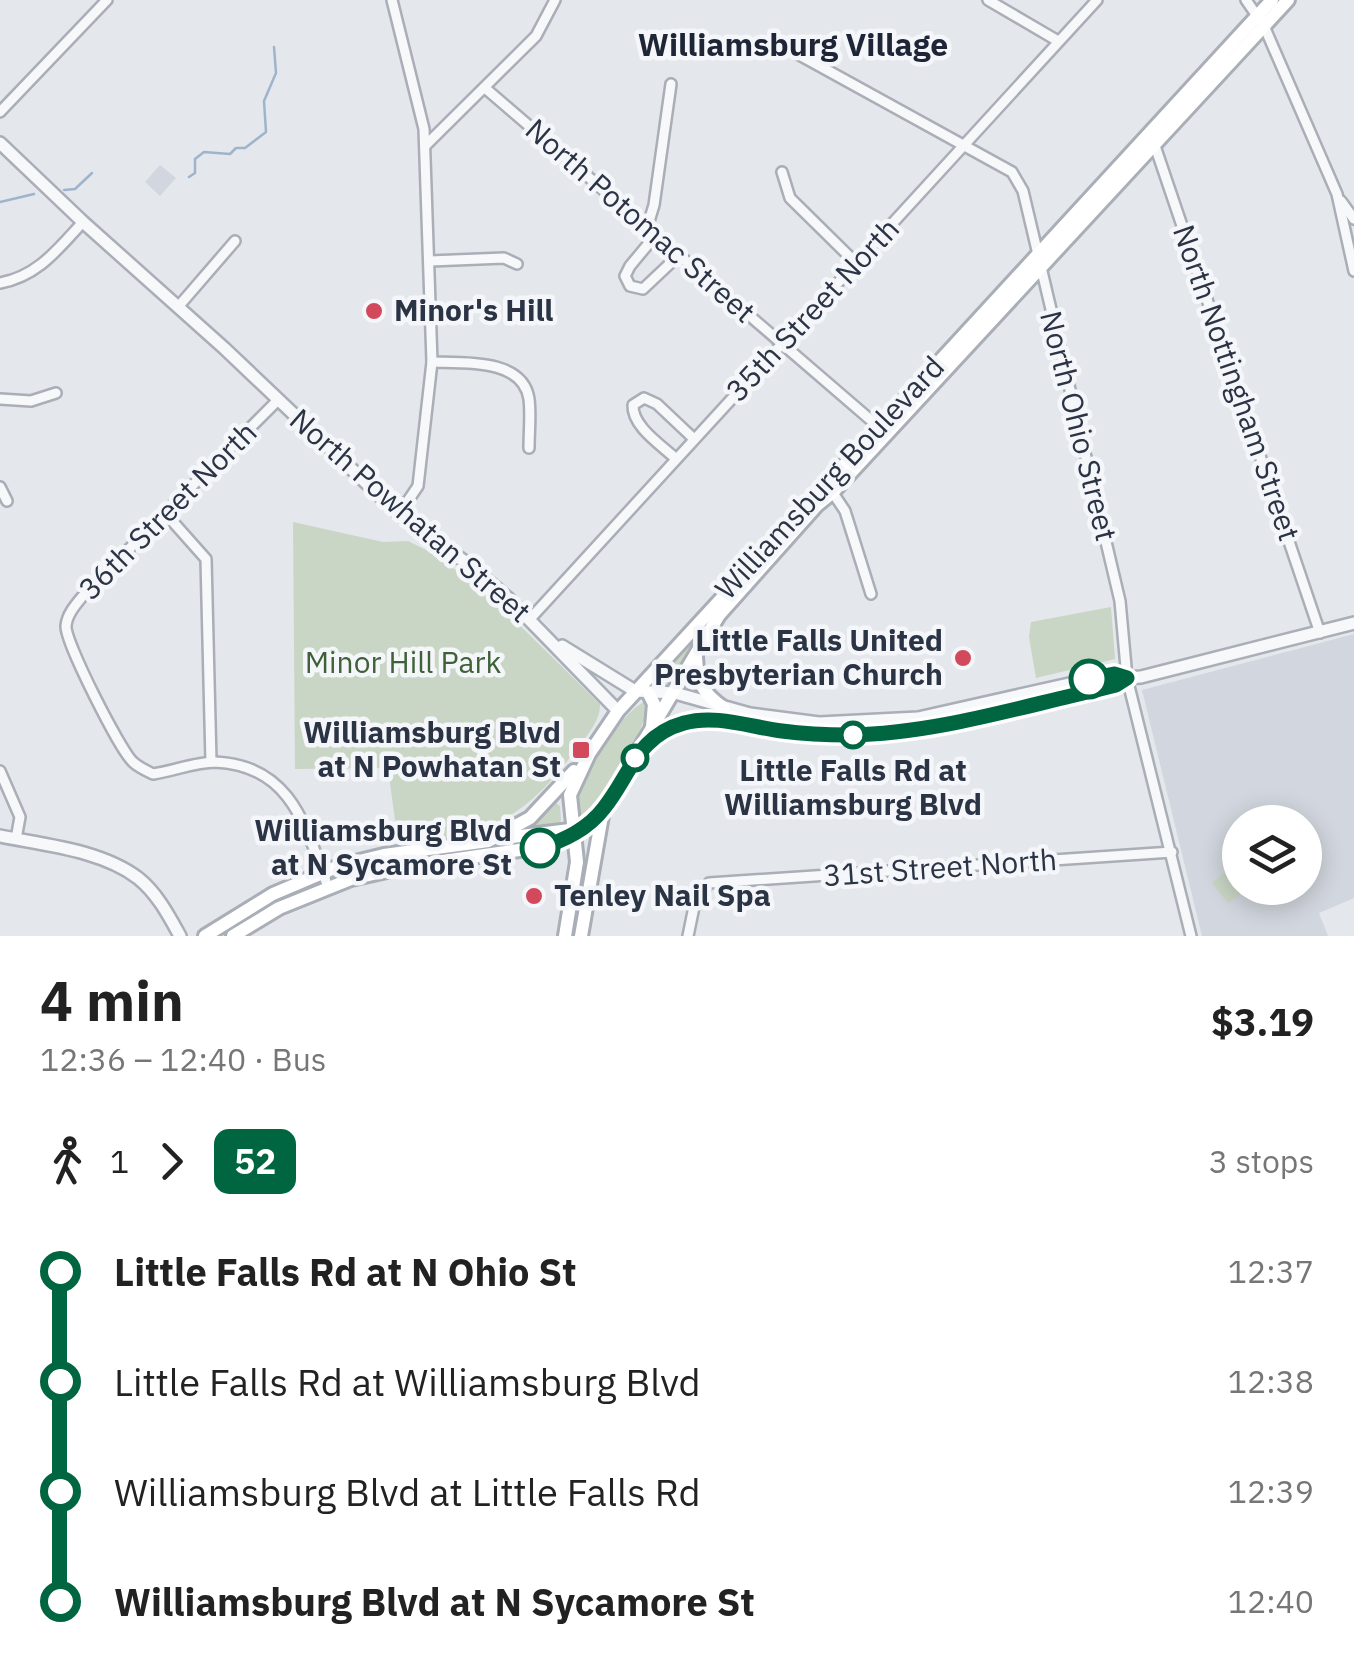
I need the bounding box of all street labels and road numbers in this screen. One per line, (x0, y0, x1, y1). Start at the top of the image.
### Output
street label: North Potomac Street (518, 109, 764, 330)
street label: 35th Street North (717, 209, 907, 409)
street label: North Nottingham Street (1165, 219, 1310, 546)
street label: North Ohio Street (1032, 307, 1127, 545)
street label: Williamsburg Boulevard (706, 347, 952, 607)
street label: North Powhatan Street (282, 399, 540, 630)
street label: 36th Street North (69, 412, 264, 607)
street label: 31st Street North (822, 839, 1058, 894)

